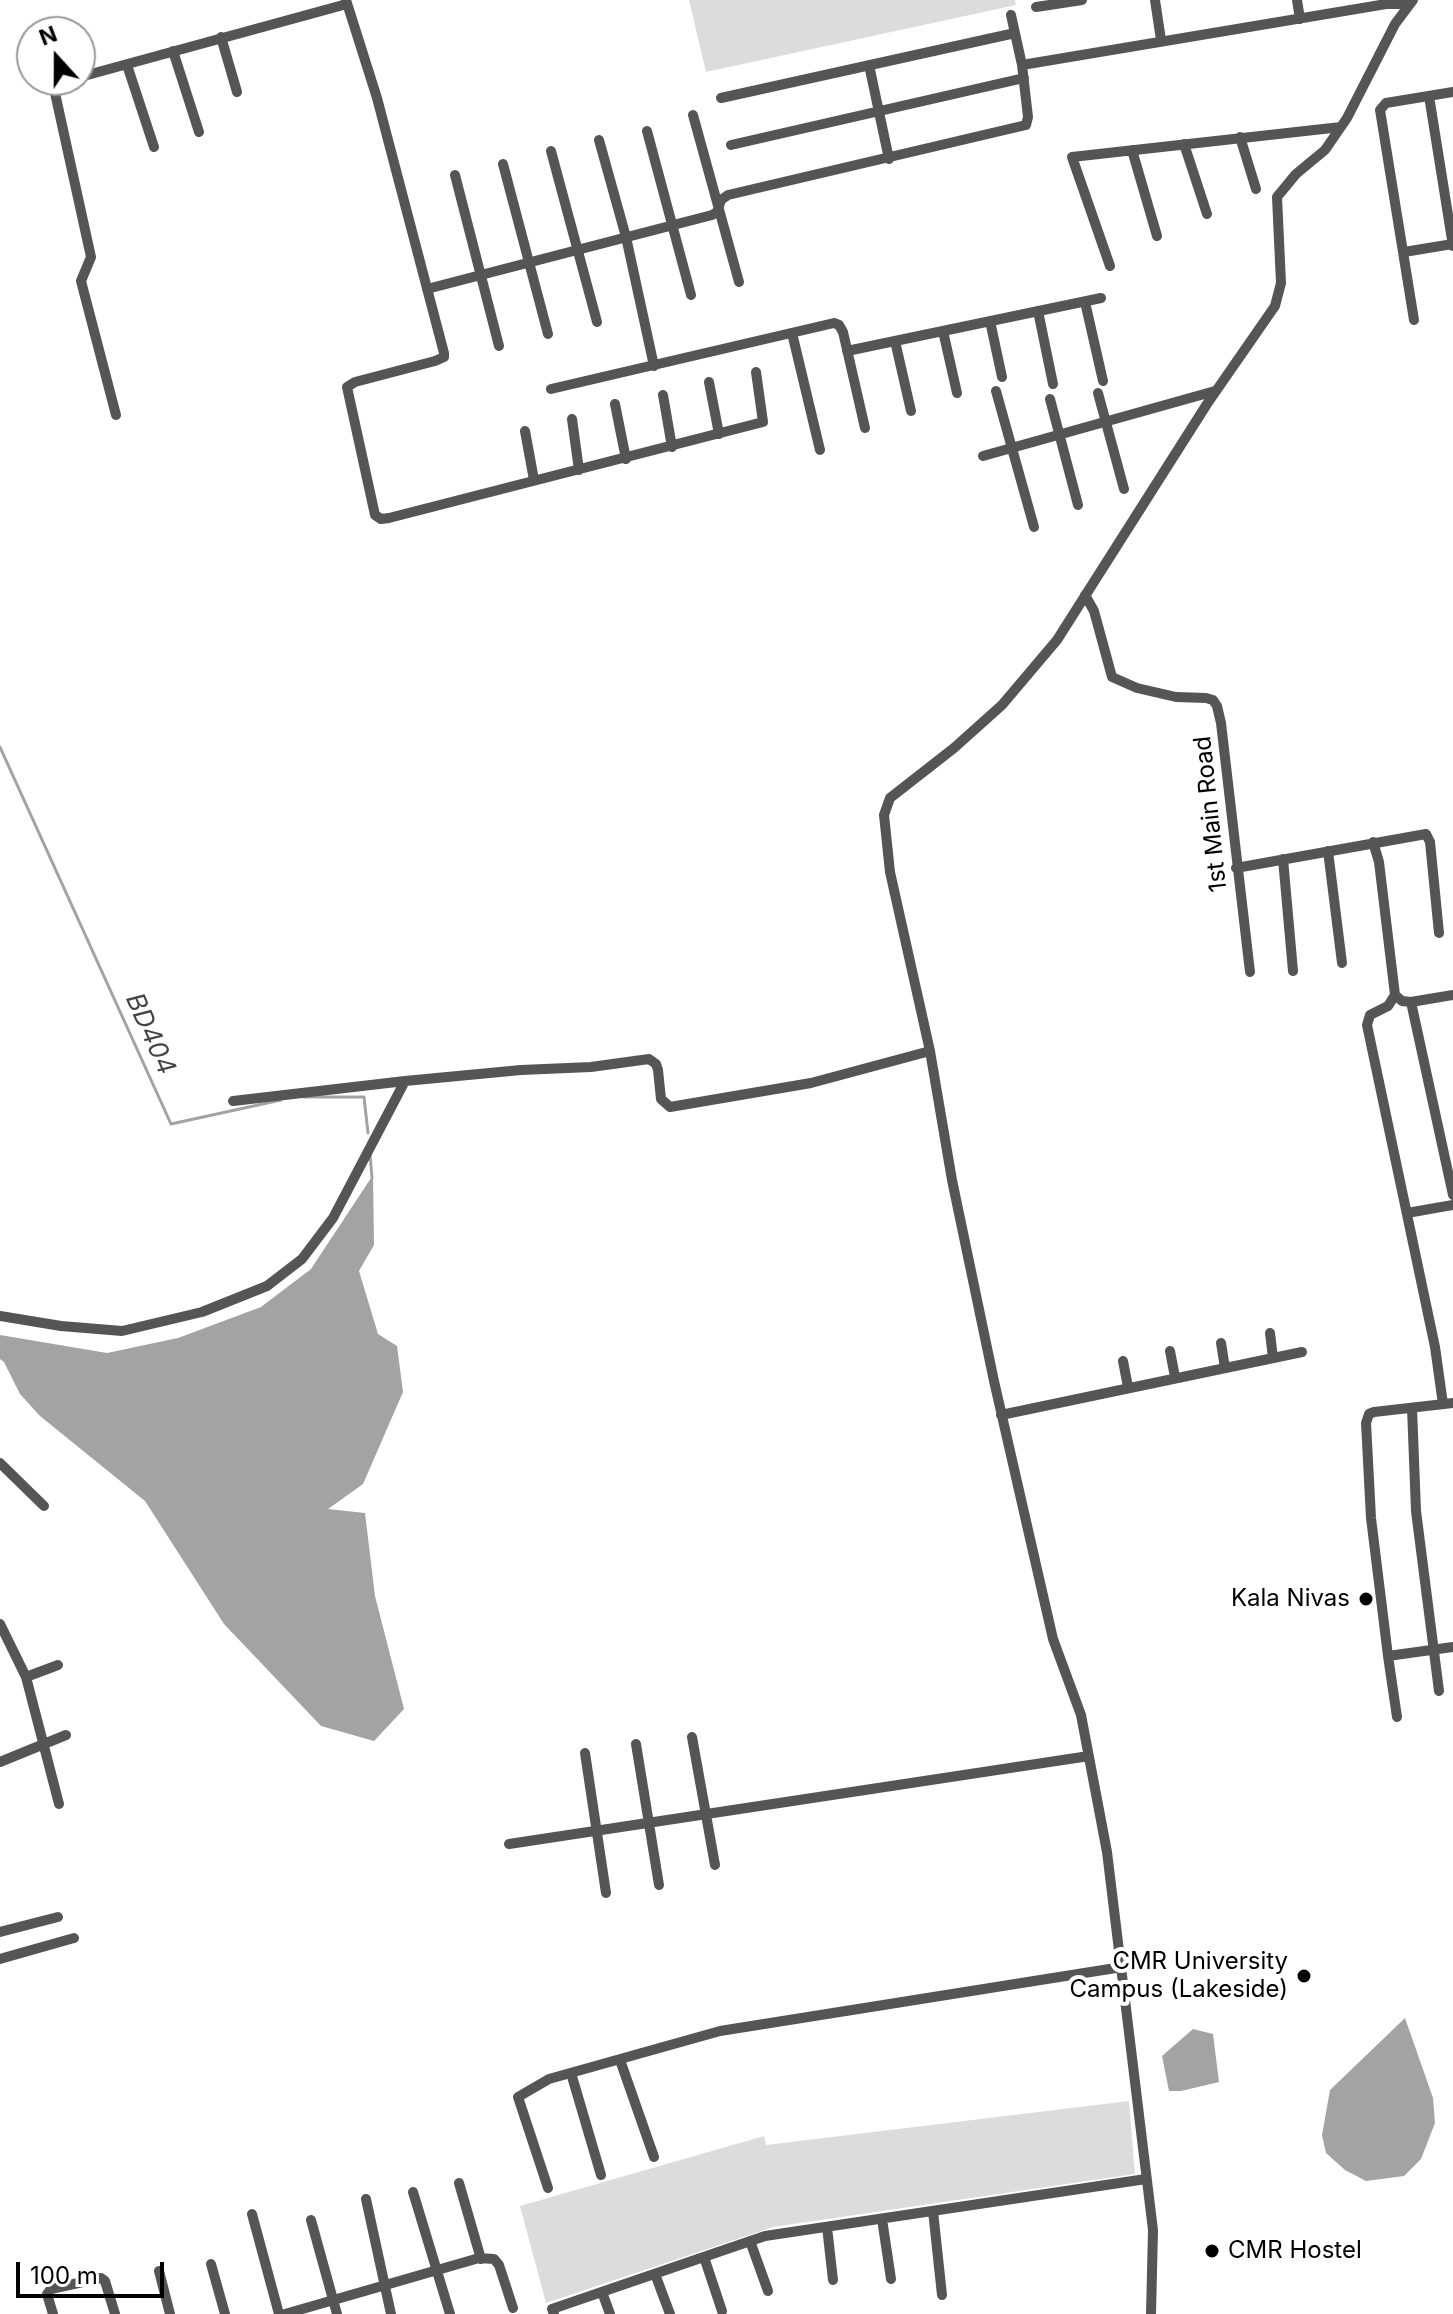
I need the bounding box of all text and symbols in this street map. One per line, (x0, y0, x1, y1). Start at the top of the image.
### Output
north arrow (16, 16, 96, 96)
text: N (36, 20, 61, 51)
street label: 1st Main Road (1188, 735, 1234, 893)
water label: BD404 (118, 988, 182, 1080)
place label: Kala Nivas (1231, 1585, 1350, 1613)
marker: Kala Nivas (1357, 1590, 1375, 1608)
place label: CMR University Campus (Lakeside) (1070, 1948, 1288, 2004)
marker: CMR University Campus (Lakeside) (1295, 1967, 1313, 1985)
place label: CMR Hostel (1228, 2237, 1362, 2265)
marker: CMR Hostel (1203, 2242, 1221, 2260)
scale bar (20, 2246, 168, 2296)
text: 100 m (30, 2261, 98, 2290)

